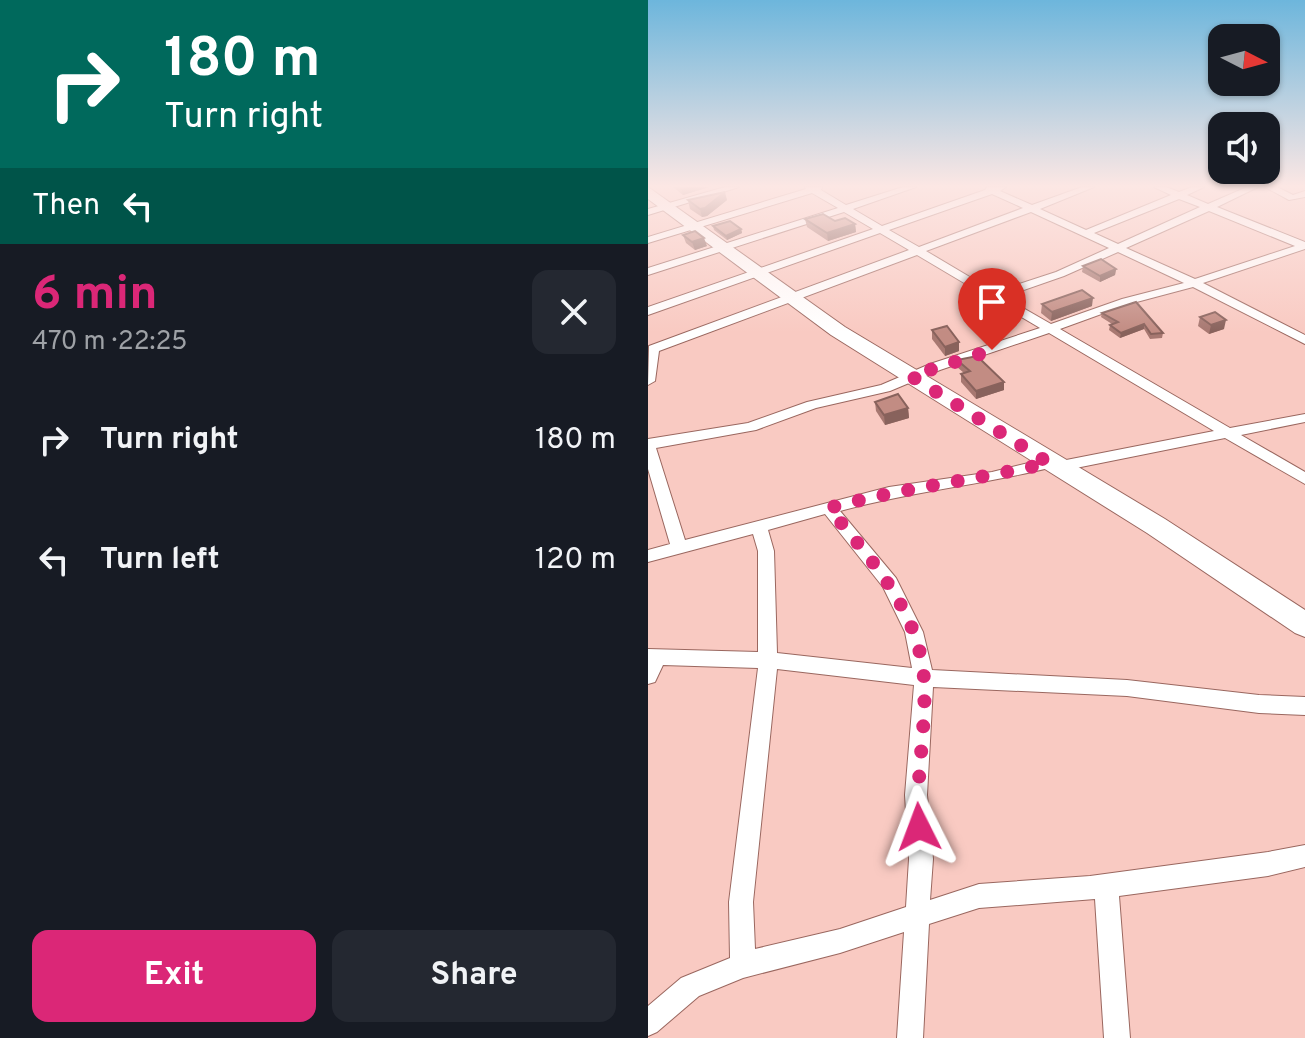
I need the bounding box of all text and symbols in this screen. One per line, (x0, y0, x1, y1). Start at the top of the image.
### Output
north arrow (1208, 24, 1280, 96)
map controls (1208, 24, 1280, 184)
text: 180 m (164, 26, 321, 96)
icon: right (32, 32, 136, 136)
text: Turn right (164, 95, 323, 141)
button: sound (1208, 112, 1280, 184)
icon: left (116, 184, 160, 228)
text: Then (32, 188, 100, 225)
text: 6 min (32, 266, 158, 326)
pin (958, 268, 1026, 350)
button: close (532, 270, 616, 354)
icon: arrive (970, 280, 1014, 324)
text: 470 m · 22:25 (32, 326, 187, 359)
icon: right (32, 418, 76, 462)
text: Turn right (100, 422, 238, 459)
text: 180 m (535, 422, 616, 459)
icon: left (32, 538, 76, 582)
text: Turn left (100, 542, 220, 579)
text: 120 m (535, 542, 616, 579)
position arrow (877, 785, 961, 869)
button: Exit (32, 930, 316, 1022)
button: Share (332, 930, 616, 1022)

